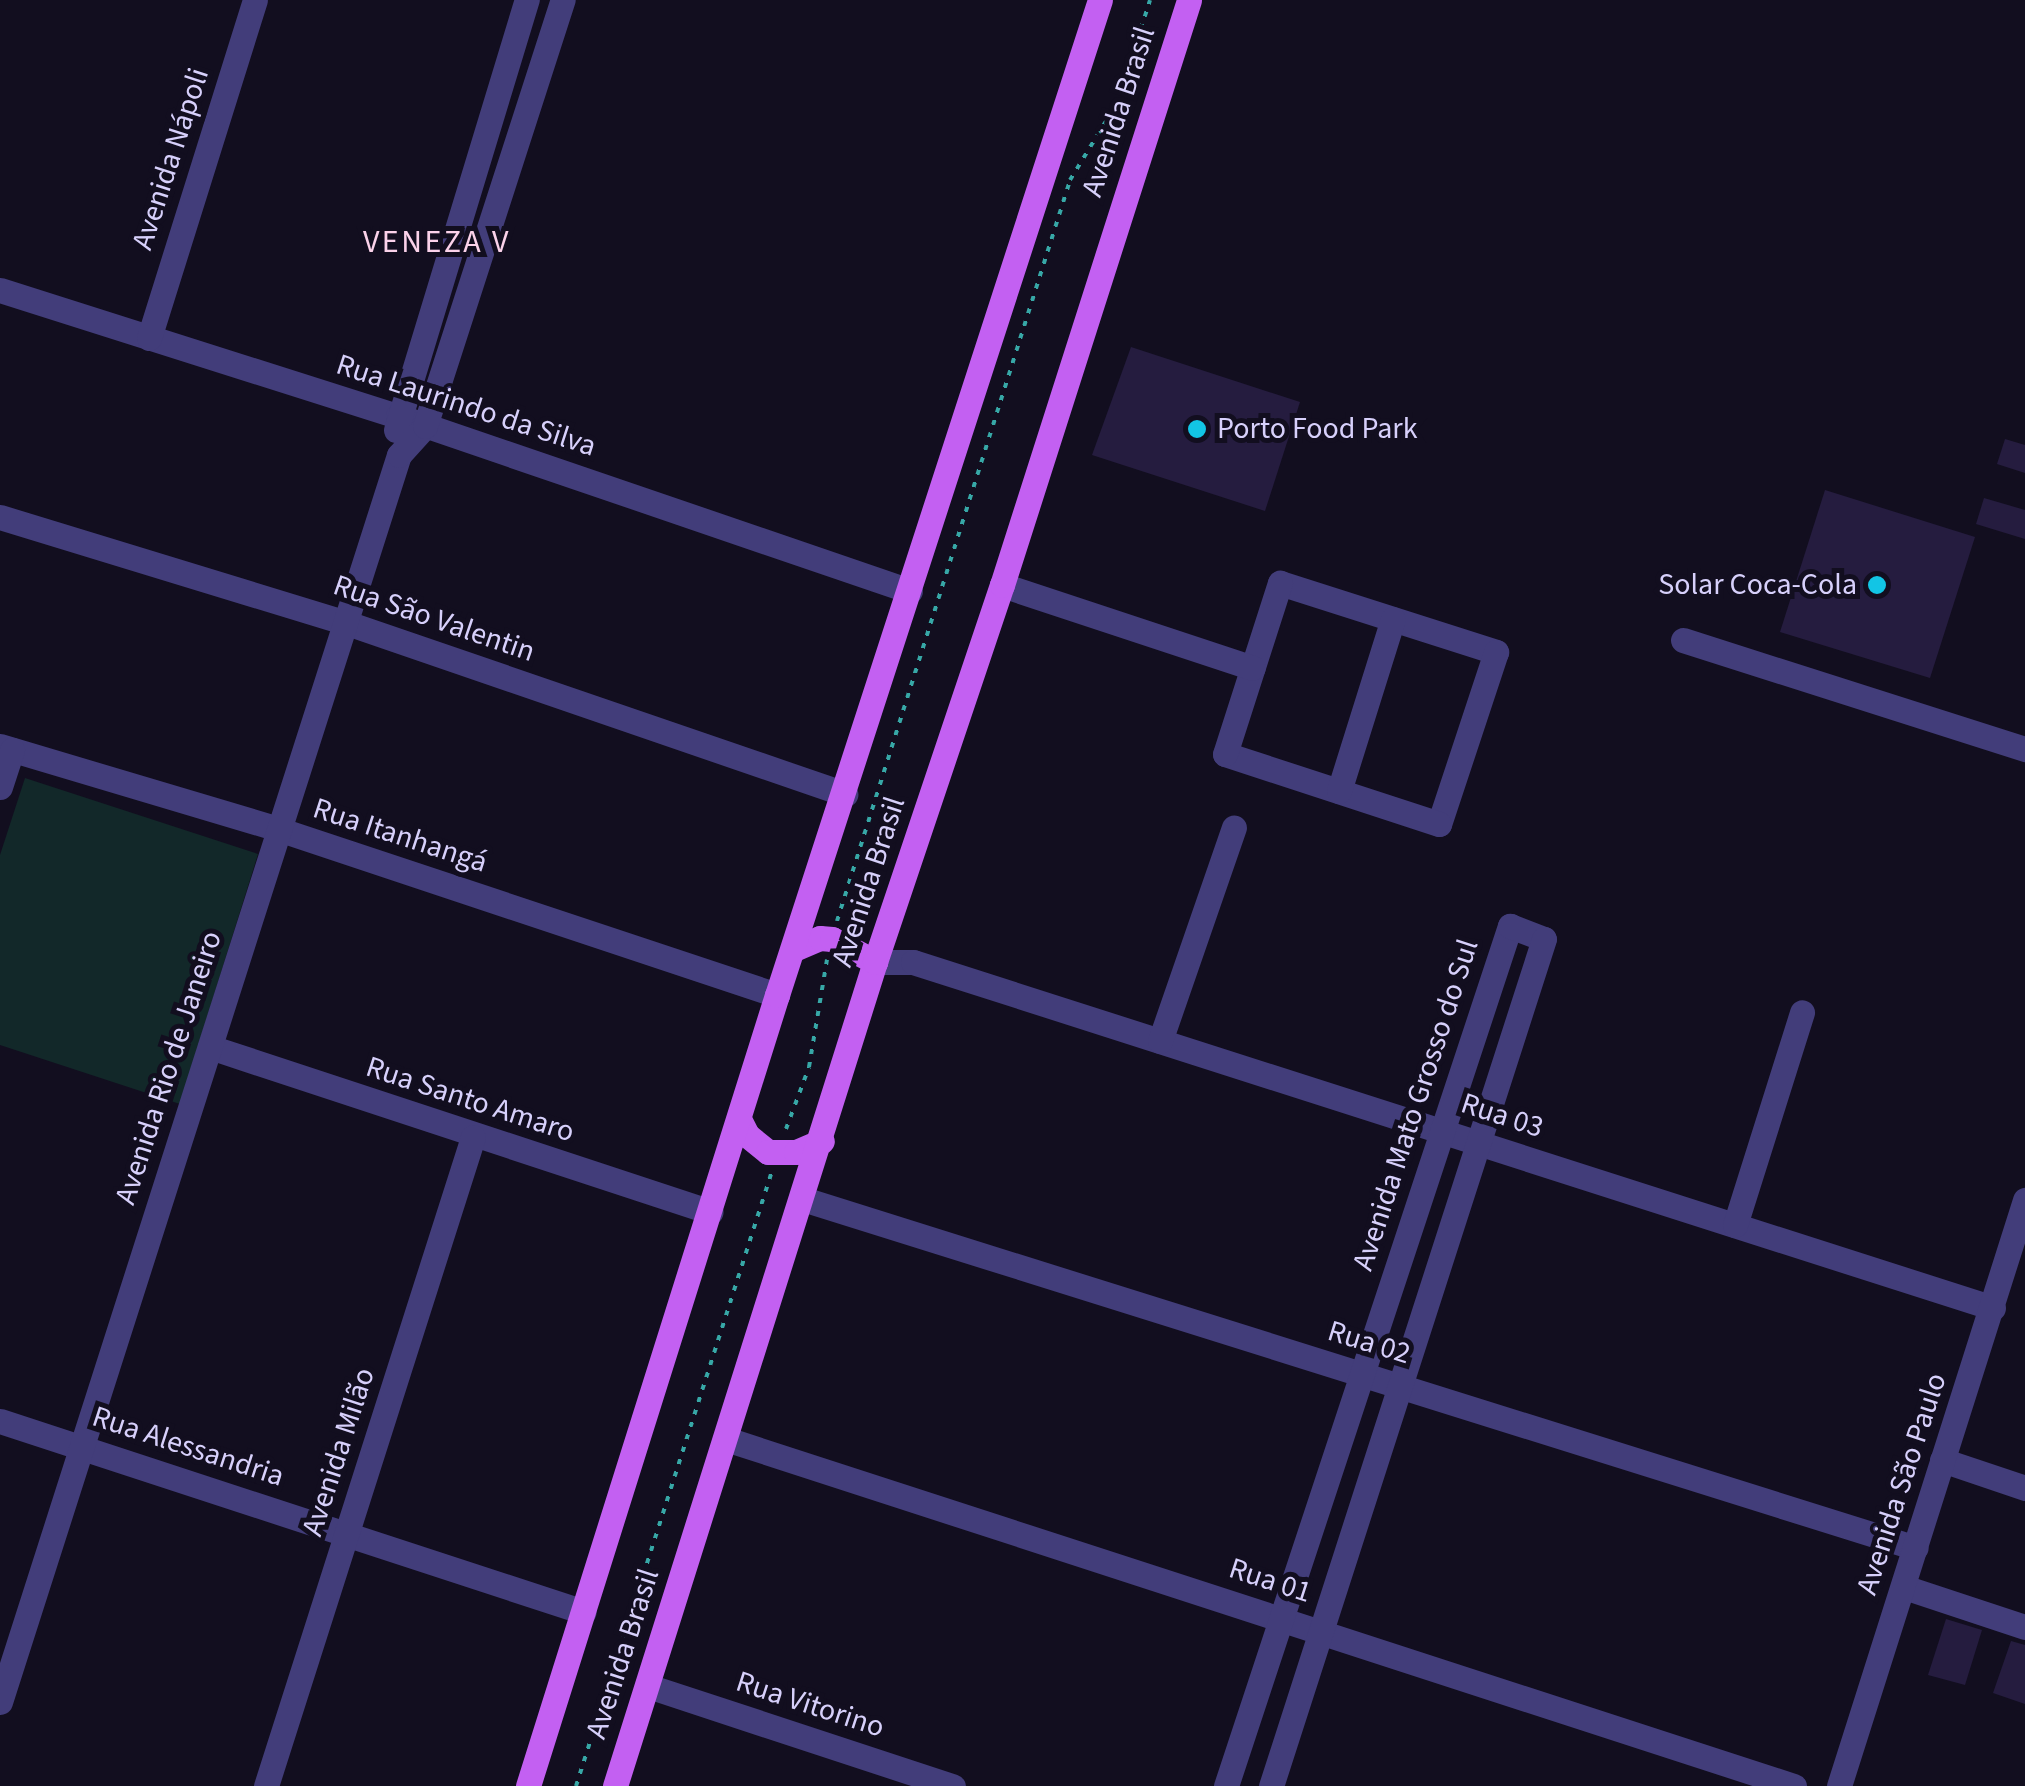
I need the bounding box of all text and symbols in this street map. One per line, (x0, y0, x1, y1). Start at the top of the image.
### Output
street label: Avenida Brasil (1075, 23, 1163, 201)
street label: Avenida Nápoli (125, 64, 217, 254)
district label: VENEZA V (363, 223, 511, 261)
street label: Rua Laurindo da Silva (332, 347, 600, 465)
place label: Porto Food Park (1217, 411, 1418, 447)
marker: Porto Food Park (1186, 418, 1208, 440)
place label: Solar Coca-Cola (1658, 567, 1857, 603)
street label: Rua São Valentin (329, 568, 539, 670)
marker: Solar Coca-Cola (1866, 574, 1888, 596)
street label: Rua Itanhangá (308, 791, 492, 881)
street label: Avenida Brasil (825, 793, 913, 971)
street label: Avenida Rio de Janeiro (108, 927, 230, 1209)
street label: Avenida Mato Grosso do Sul (1345, 935, 1487, 1275)
street label: Rua Santo Amaro (361, 1049, 579, 1151)
street label: Rua 03 (1456, 1086, 1548, 1146)
street label: Rua 02 (1323, 1313, 1415, 1373)
street label: Avenida Milão (295, 1363, 383, 1541)
street label: Avenida São Paulo (1849, 1369, 1955, 1599)
street label: Rua Alessandria (88, 1399, 288, 1495)
street label: Rua 01 (1224, 1551, 1316, 1611)
street label: Avenida Brasil (579, 1565, 667, 1743)
street label: Rua Vitorino (731, 1664, 889, 1746)

